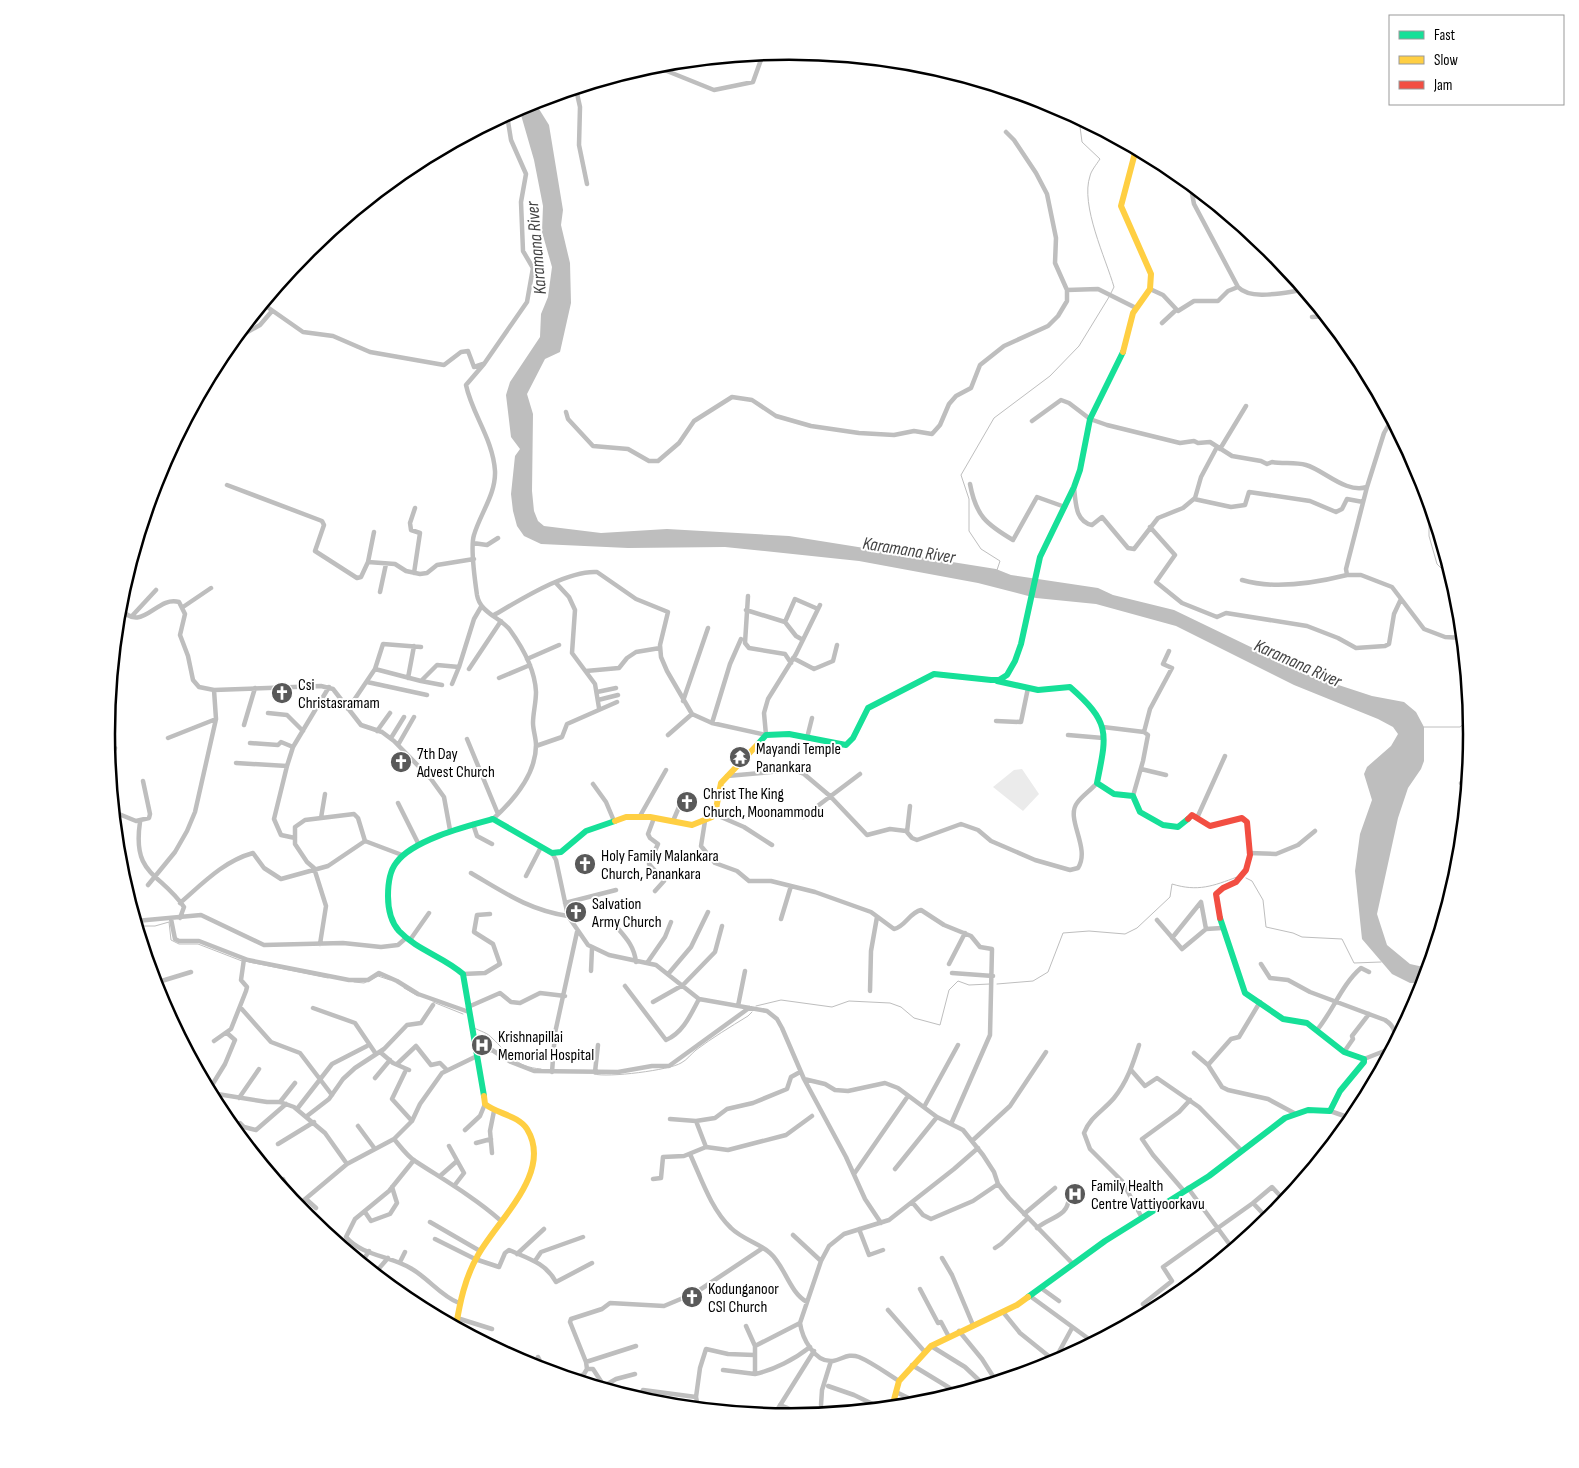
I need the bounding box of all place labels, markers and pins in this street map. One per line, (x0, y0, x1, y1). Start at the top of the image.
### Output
place label: Csi Christasramam (298, 676, 380, 713)
church icon: Csi Christasramam (270, 681, 294, 705)
place label: Mayandi Temple Panankara (756, 740, 841, 777)
place label: 7th Day Advest Church (416, 745, 495, 782)
temple icon: Mayandi Temple Panankara (728, 745, 752, 769)
church icon: 7th Day Advest Church (389, 750, 413, 774)
place label: Christ The King Church, Moonammodu (703, 785, 824, 822)
church icon: Christ The King Church, Moonammodu (675, 790, 699, 814)
place label: Holy Family Malankara Church, Panankara (601, 847, 719, 884)
church icon: Holy Family Malankara Church, Panankara (573, 852, 597, 876)
place label: Salvation Army Church (591, 895, 662, 932)
church icon: Salvation Army Church (564, 900, 588, 924)
place label: Krishnapillai Memorial Hospital (498, 1028, 594, 1065)
hospital icon: Krishnapillai Memorial Hospital (470, 1033, 494, 1057)
place label: Family Health Centre Vattiyoorkavu (1091, 1177, 1205, 1214)
hospital icon: Family Health Centre Vattiyoorkavu (1063, 1182, 1087, 1206)
place label: Kodunganoor CSI Church (708, 1280, 779, 1317)
church icon: Kodunganoor CSI Church (680, 1285, 704, 1309)

